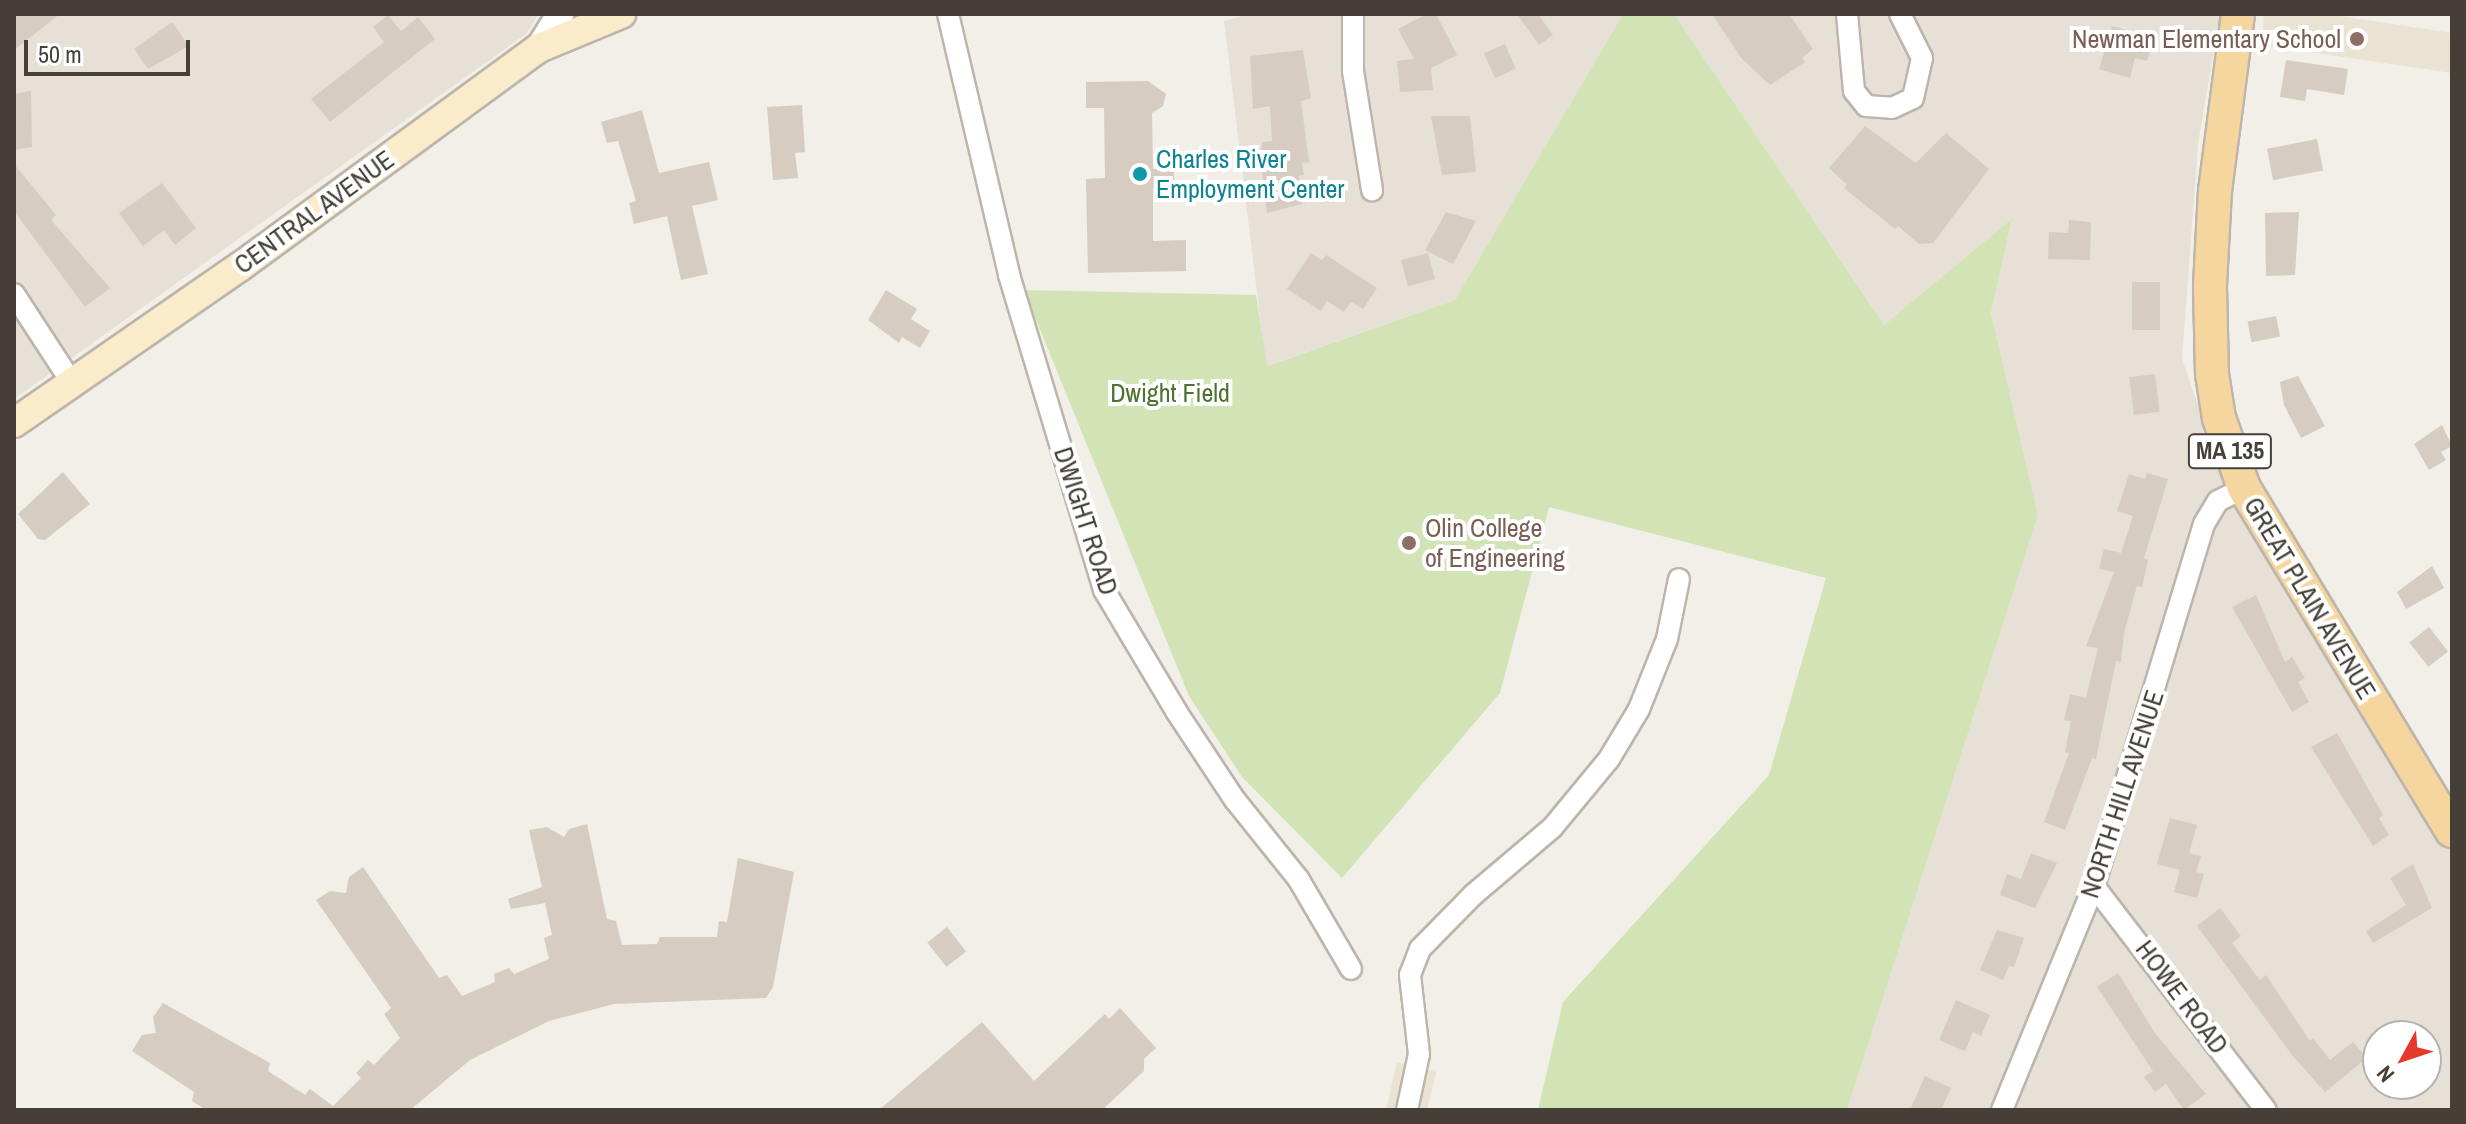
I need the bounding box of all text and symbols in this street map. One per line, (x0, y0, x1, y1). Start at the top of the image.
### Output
place label: Newman Elementary School (2072, 23, 2341, 55)
scale bar (28, 24, 194, 74)
marker: Newman Elementary School (2348, 30, 2366, 48)
text: 50 m (38, 38, 82, 70)
street label: CENTRAL AVENUE (227, 143, 401, 281)
place label: Charles River Employment Center (1156, 143, 1344, 204)
marker: Charles River Employment Center (1131, 165, 1149, 183)
park label: Dwight Field (1110, 377, 1230, 409)
road number: MA 135 (2186, 431, 2274, 471)
street label: DWIGHT ROAD (1047, 443, 1125, 599)
street label: GREAT PLAIN AVENUE (2237, 491, 2383, 705)
place label: Olin College of Engineering (1425, 512, 1565, 574)
marker: Olin College of Engineering (1400, 534, 1418, 552)
street label: NORTH HILL AVENUE (2073, 685, 2171, 903)
street label: HOWE ROAD (2129, 934, 2235, 1060)
north arrow (2362, 1020, 2442, 1100)
text: N (2369, 1060, 2401, 1089)

